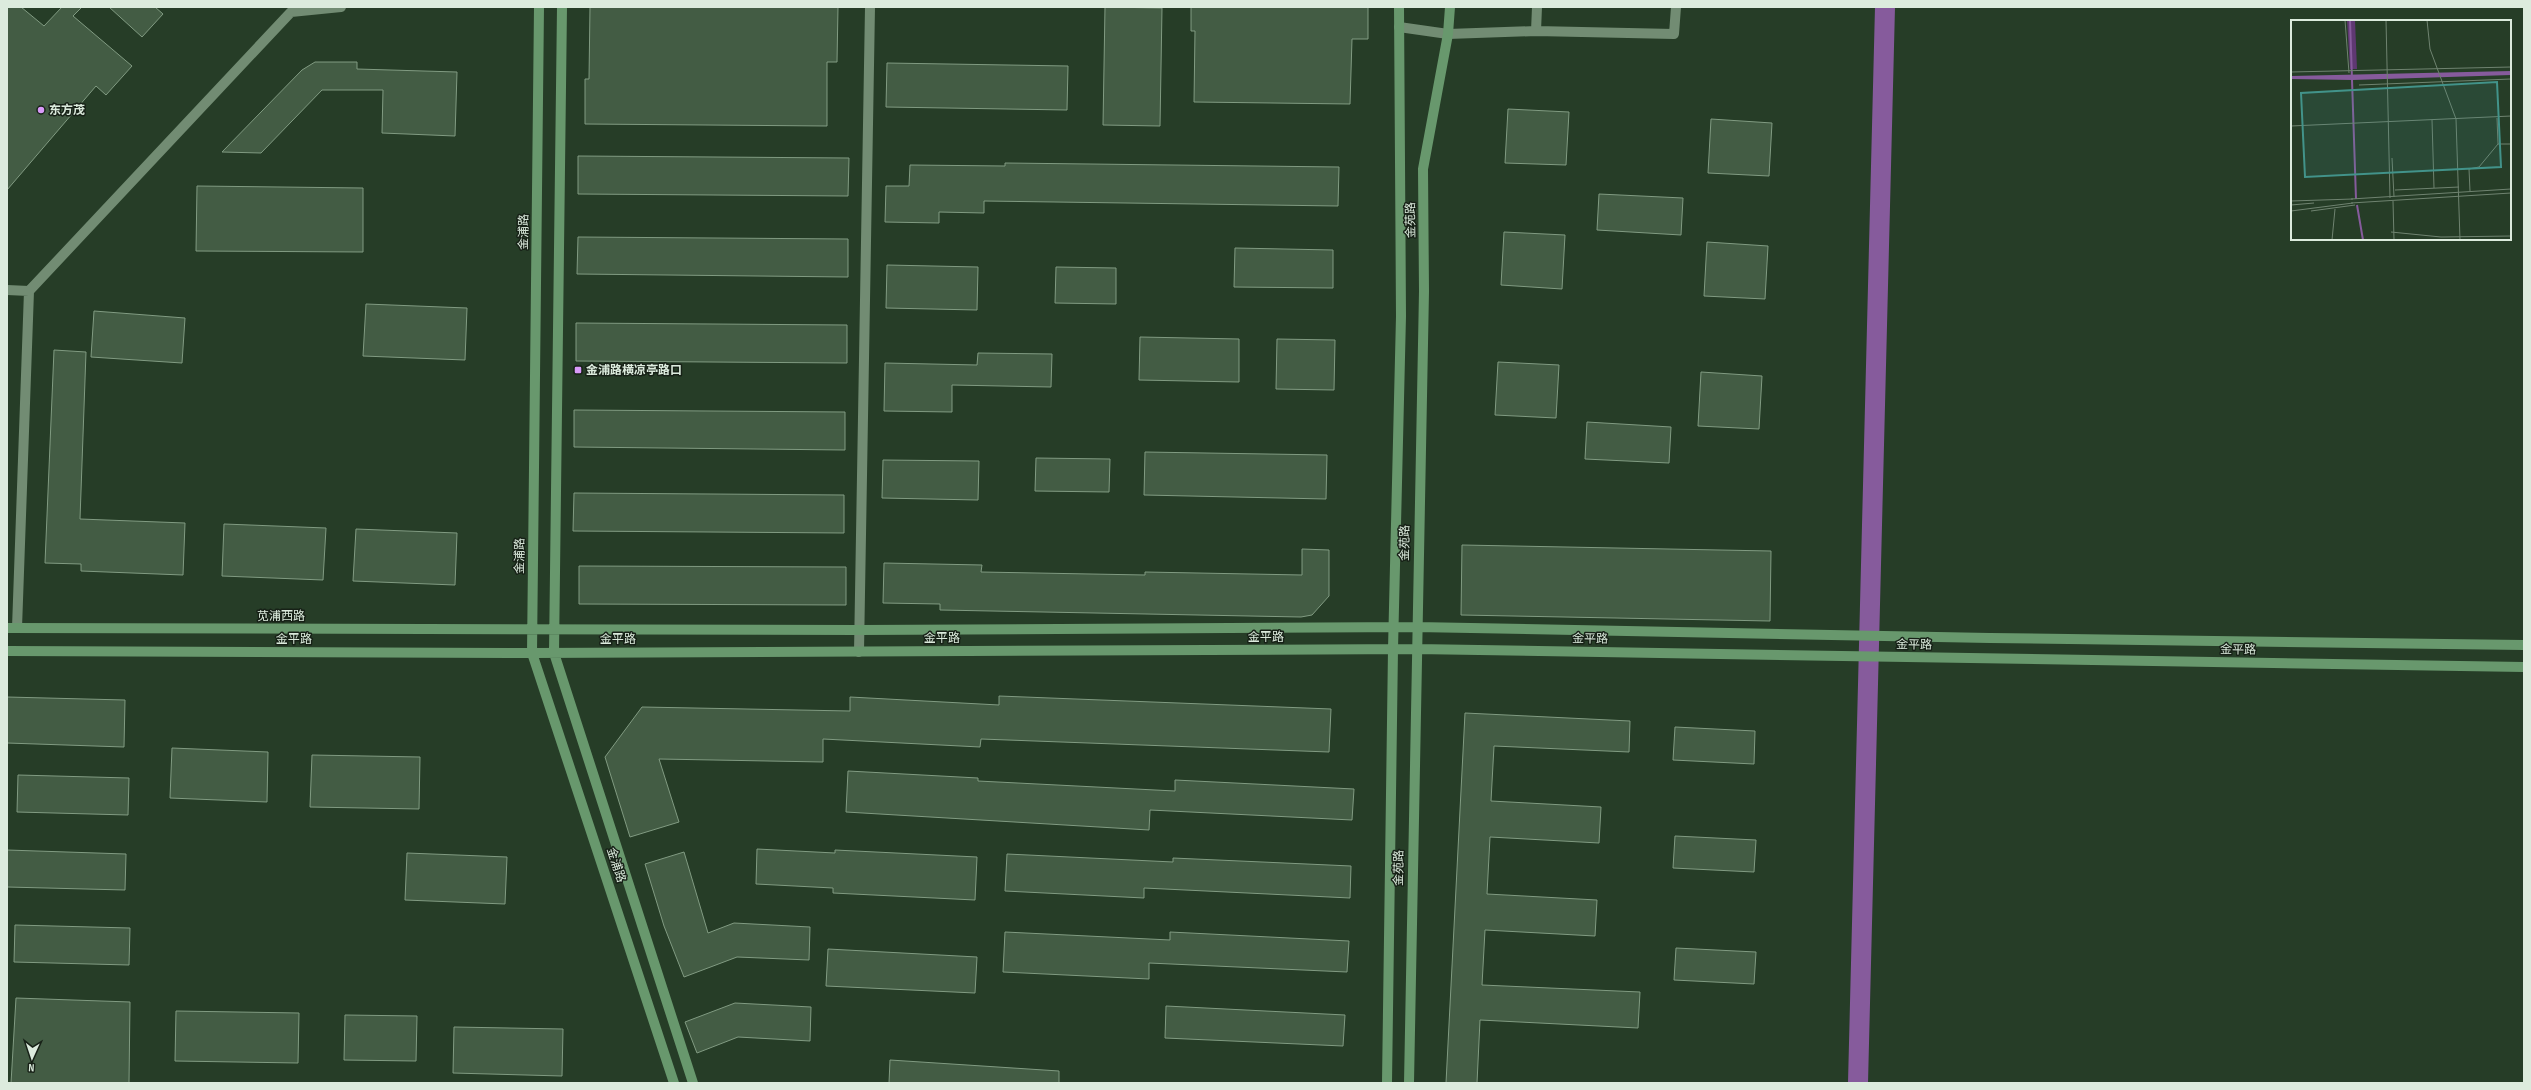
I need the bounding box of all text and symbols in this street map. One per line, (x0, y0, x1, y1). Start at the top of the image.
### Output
inset map (2291, 20, 2511, 240)
place label: 东方茂 (49, 103, 85, 118)
marker: 东方茂 (36, 105, 46, 115)
street label: 金苑路 (1403, 202, 1419, 238)
street label: 金浦路 (516, 214, 532, 250)
place label: 金浦路横凉亭路口 (586, 363, 682, 378)
marker: 金浦路横凉亭路口 (573, 365, 583, 375)
street label: 金苑路 (1397, 525, 1413, 561)
street label: 金浦路 (512, 538, 528, 574)
street label: 苋浦西路 (257, 609, 305, 624)
street label: 金平路 (1248, 630, 1284, 645)
street label: 金平路 (924, 631, 960, 646)
street label: 金平路 (1572, 631, 1608, 647)
street label: 金平路 (276, 632, 312, 647)
street label: 金平路 (600, 632, 636, 647)
street label: 金平路 (1896, 637, 1932, 653)
street label: 金平路 (2220, 642, 2256, 658)
street label: 金浦路 (603, 846, 629, 884)
street label: 金苑路 (1391, 850, 1407, 886)
north arrow (12, 1038, 52, 1078)
text: N (28, 1061, 35, 1074)

